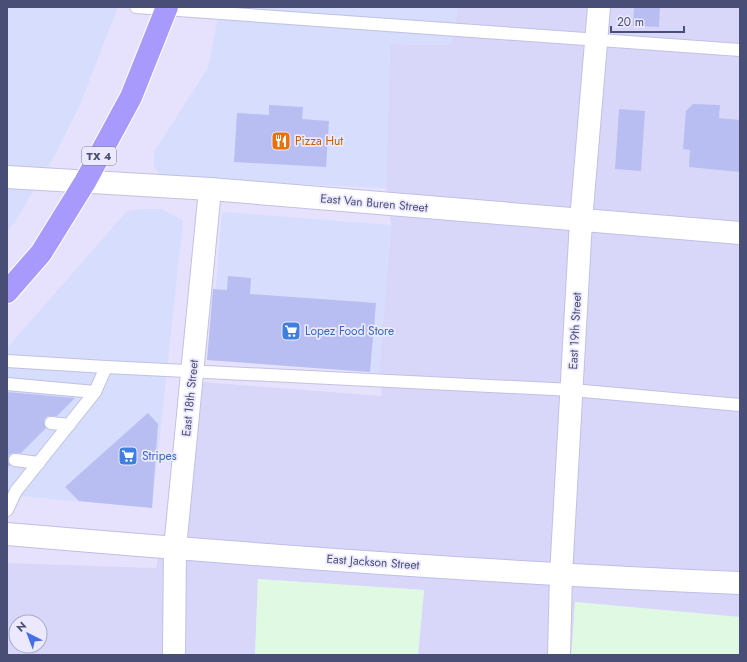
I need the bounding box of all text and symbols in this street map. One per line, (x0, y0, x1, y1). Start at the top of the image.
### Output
scale bar (611, 8, 684, 34)
text: 20 m (617, 13, 644, 31)
restaurant icon: Pizza Hut (270, 130, 292, 152)
place label: Pizza Hut (295, 132, 343, 150)
road number: TX 4 (82, 147, 116, 165)
street label: East Van Buren Street (320, 189, 429, 217)
street label: East 19th Street (564, 292, 586, 370)
supermarket icon: Lopez Food Store (280, 320, 302, 342)
place label: Lopez Food Store (305, 322, 394, 340)
street label: East 18th Street (177, 359, 203, 437)
supermarket icon: Stripes (117, 445, 139, 467)
place label: Stripes (142, 447, 177, 465)
street label: East Jackson Street (326, 550, 420, 574)
north arrow (8, 614, 48, 654)
text: N (13, 618, 30, 635)

